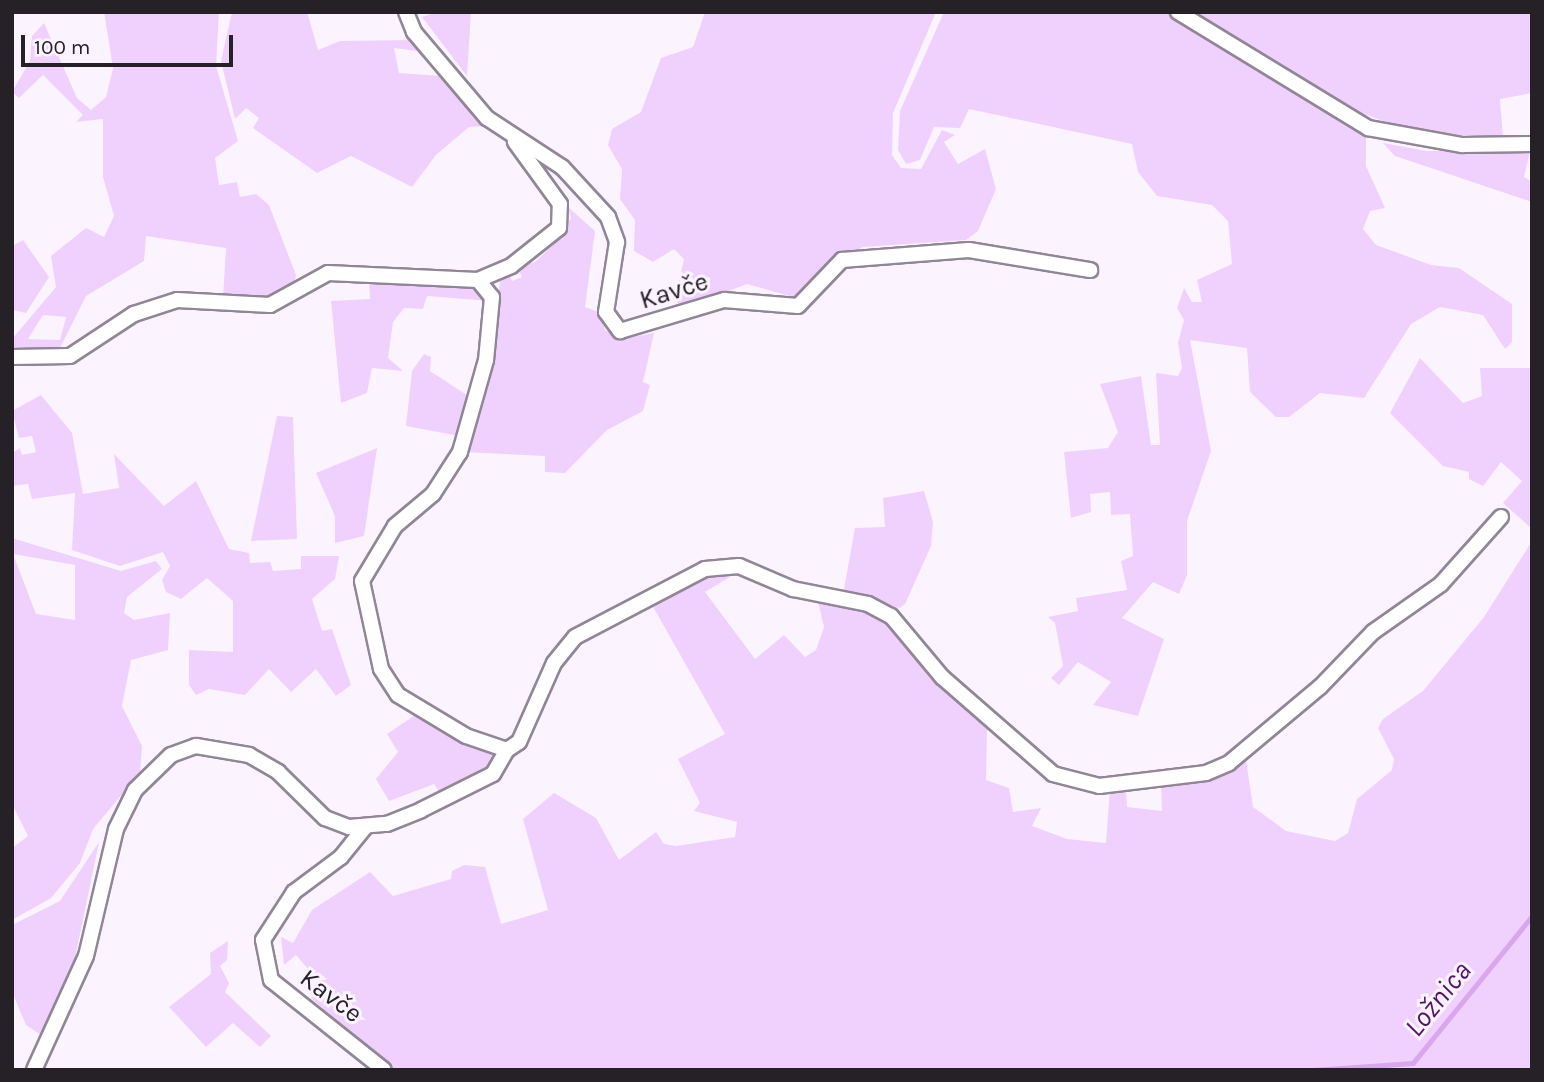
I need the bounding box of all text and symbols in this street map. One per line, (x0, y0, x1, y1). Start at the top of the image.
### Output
scale bar (24, 21, 236, 65)
text: 100 m (34, 35, 91, 59)
street label: Kavče (636, 266, 712, 316)
water label: Ložnica (1397, 955, 1479, 1043)
street label: Kavče (294, 962, 368, 1030)

